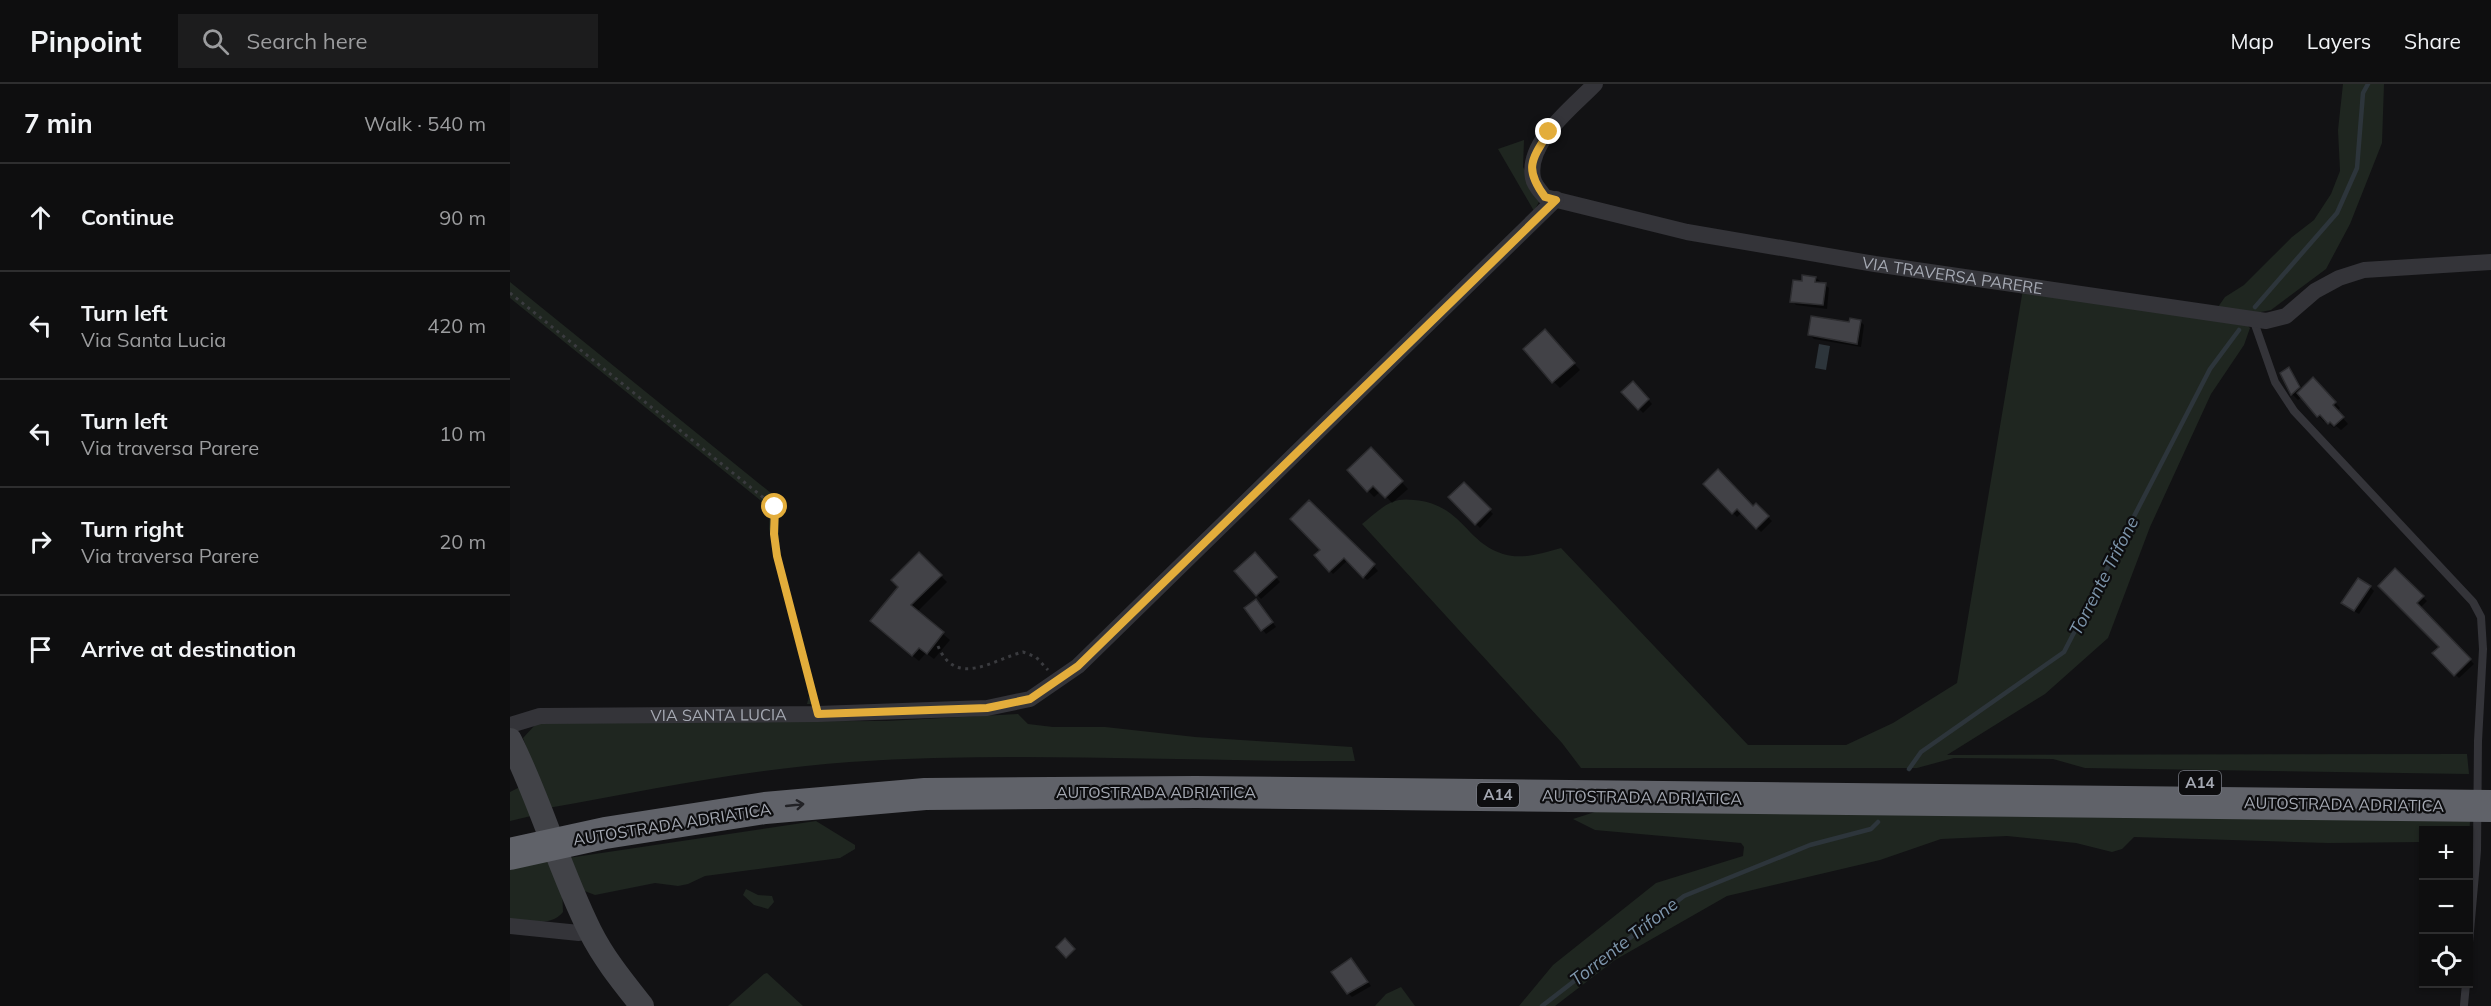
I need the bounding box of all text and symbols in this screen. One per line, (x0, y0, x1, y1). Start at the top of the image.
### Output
search box (178, 14, 598, 68)
text: Pinpoint (30, 24, 142, 59)
icon: search (199, 25, 232, 58)
text: Search here (247, 27, 368, 55)
text: Map (2231, 28, 2274, 54)
text: Layers (2307, 28, 2371, 54)
text: Share (2404, 28, 2461, 54)
text: 7 min (24, 107, 93, 140)
text: Walk · 540 m (364, 111, 486, 136)
route end (1535, 118, 1561, 144)
icon: ahead (24, 201, 57, 234)
text: Continue (81, 203, 174, 231)
text: 90 m (439, 205, 486, 230)
street label: VIA TRAVERSA PARERE (1861, 252, 2044, 298)
text: Turn left (81, 299, 168, 327)
icon: left (24, 309, 57, 342)
text: 420 m (427, 313, 486, 338)
text: Via Santa Lucia (81, 327, 226, 352)
text: Turn left (81, 407, 168, 435)
icon: left (24, 417, 57, 450)
text: 10 m (439, 421, 486, 446)
text: Via traversa Parere (81, 435, 259, 460)
route start (761, 493, 787, 519)
water label: Torrente Trifone (2064, 512, 2144, 639)
text: Turn right (81, 515, 184, 543)
icon: right (24, 525, 57, 558)
text: 20 m (439, 529, 486, 554)
text: Via traversa Parere (81, 543, 259, 568)
icon: arrive (24, 633, 57, 666)
text: Arrive at destination (81, 635, 296, 663)
street label: VIA SANTA LUCIA (650, 704, 787, 725)
road number: A14 (2179, 771, 2221, 795)
street label: AUTOSTRADA ADRIATICA (1056, 782, 1256, 802)
road number: A14 (1477, 783, 1519, 807)
street label: AUTOSTRADA ADRIATICA (1542, 785, 1742, 809)
street label: AUTOSTRADA ADRIATICA (2244, 792, 2444, 816)
street label: AUTOSTRADA ADRIATICA (572, 798, 773, 850)
one-way arrow (785, 799, 804, 810)
map controls (2419, 826, 2473, 988)
button: + (2419, 826, 2473, 880)
button: − (2419, 880, 2473, 934)
water label: Torrente Trifone (1565, 892, 1682, 991)
button: locate (2419, 934, 2473, 988)

